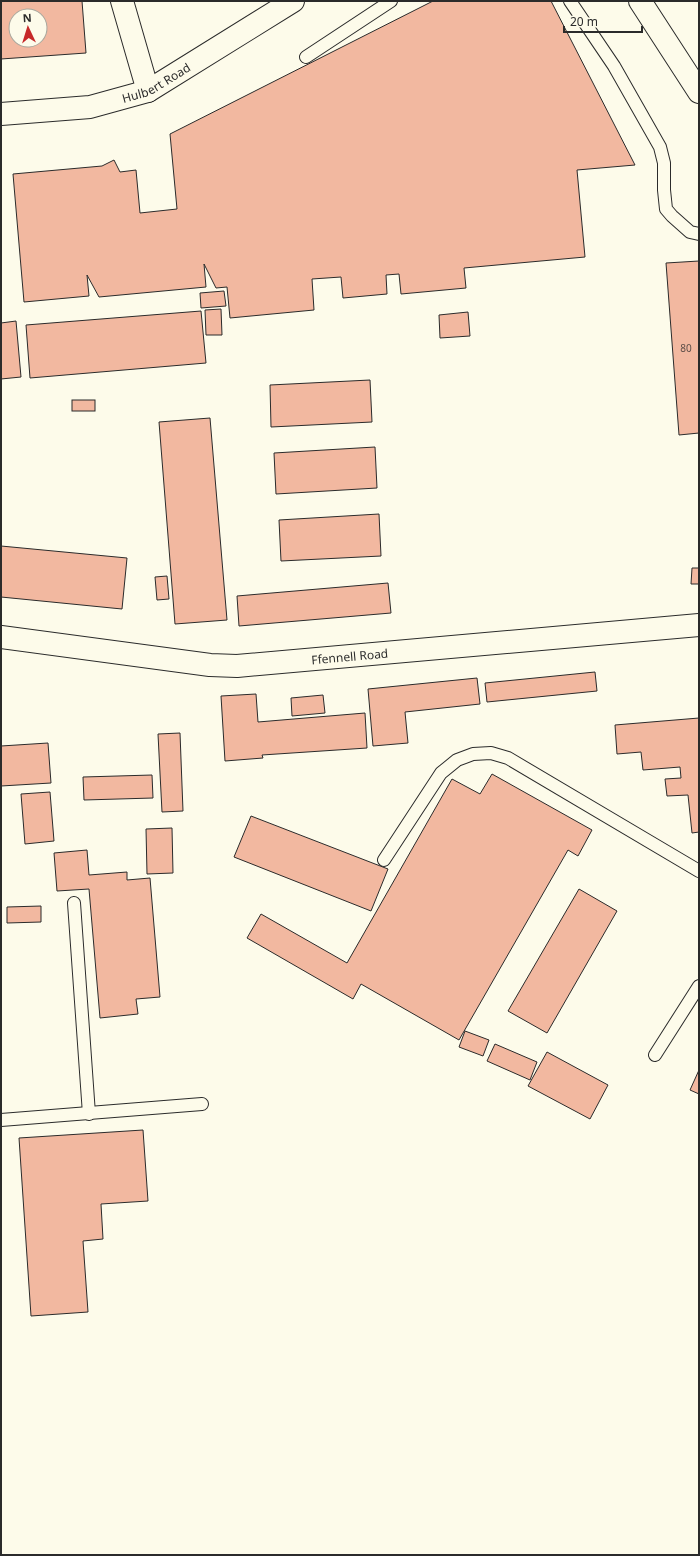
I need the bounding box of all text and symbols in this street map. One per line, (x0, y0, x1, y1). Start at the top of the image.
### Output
north arrow (8, 8, 48, 48)
scale bar (564, 8, 642, 34)
text: N (22, 10, 32, 25)
text: 20 m (570, 13, 598, 30)
street label: Hulbert Road (120, 58, 193, 106)
house number: 80 (680, 341, 692, 355)
street label: Ffennell Road (311, 644, 389, 668)

